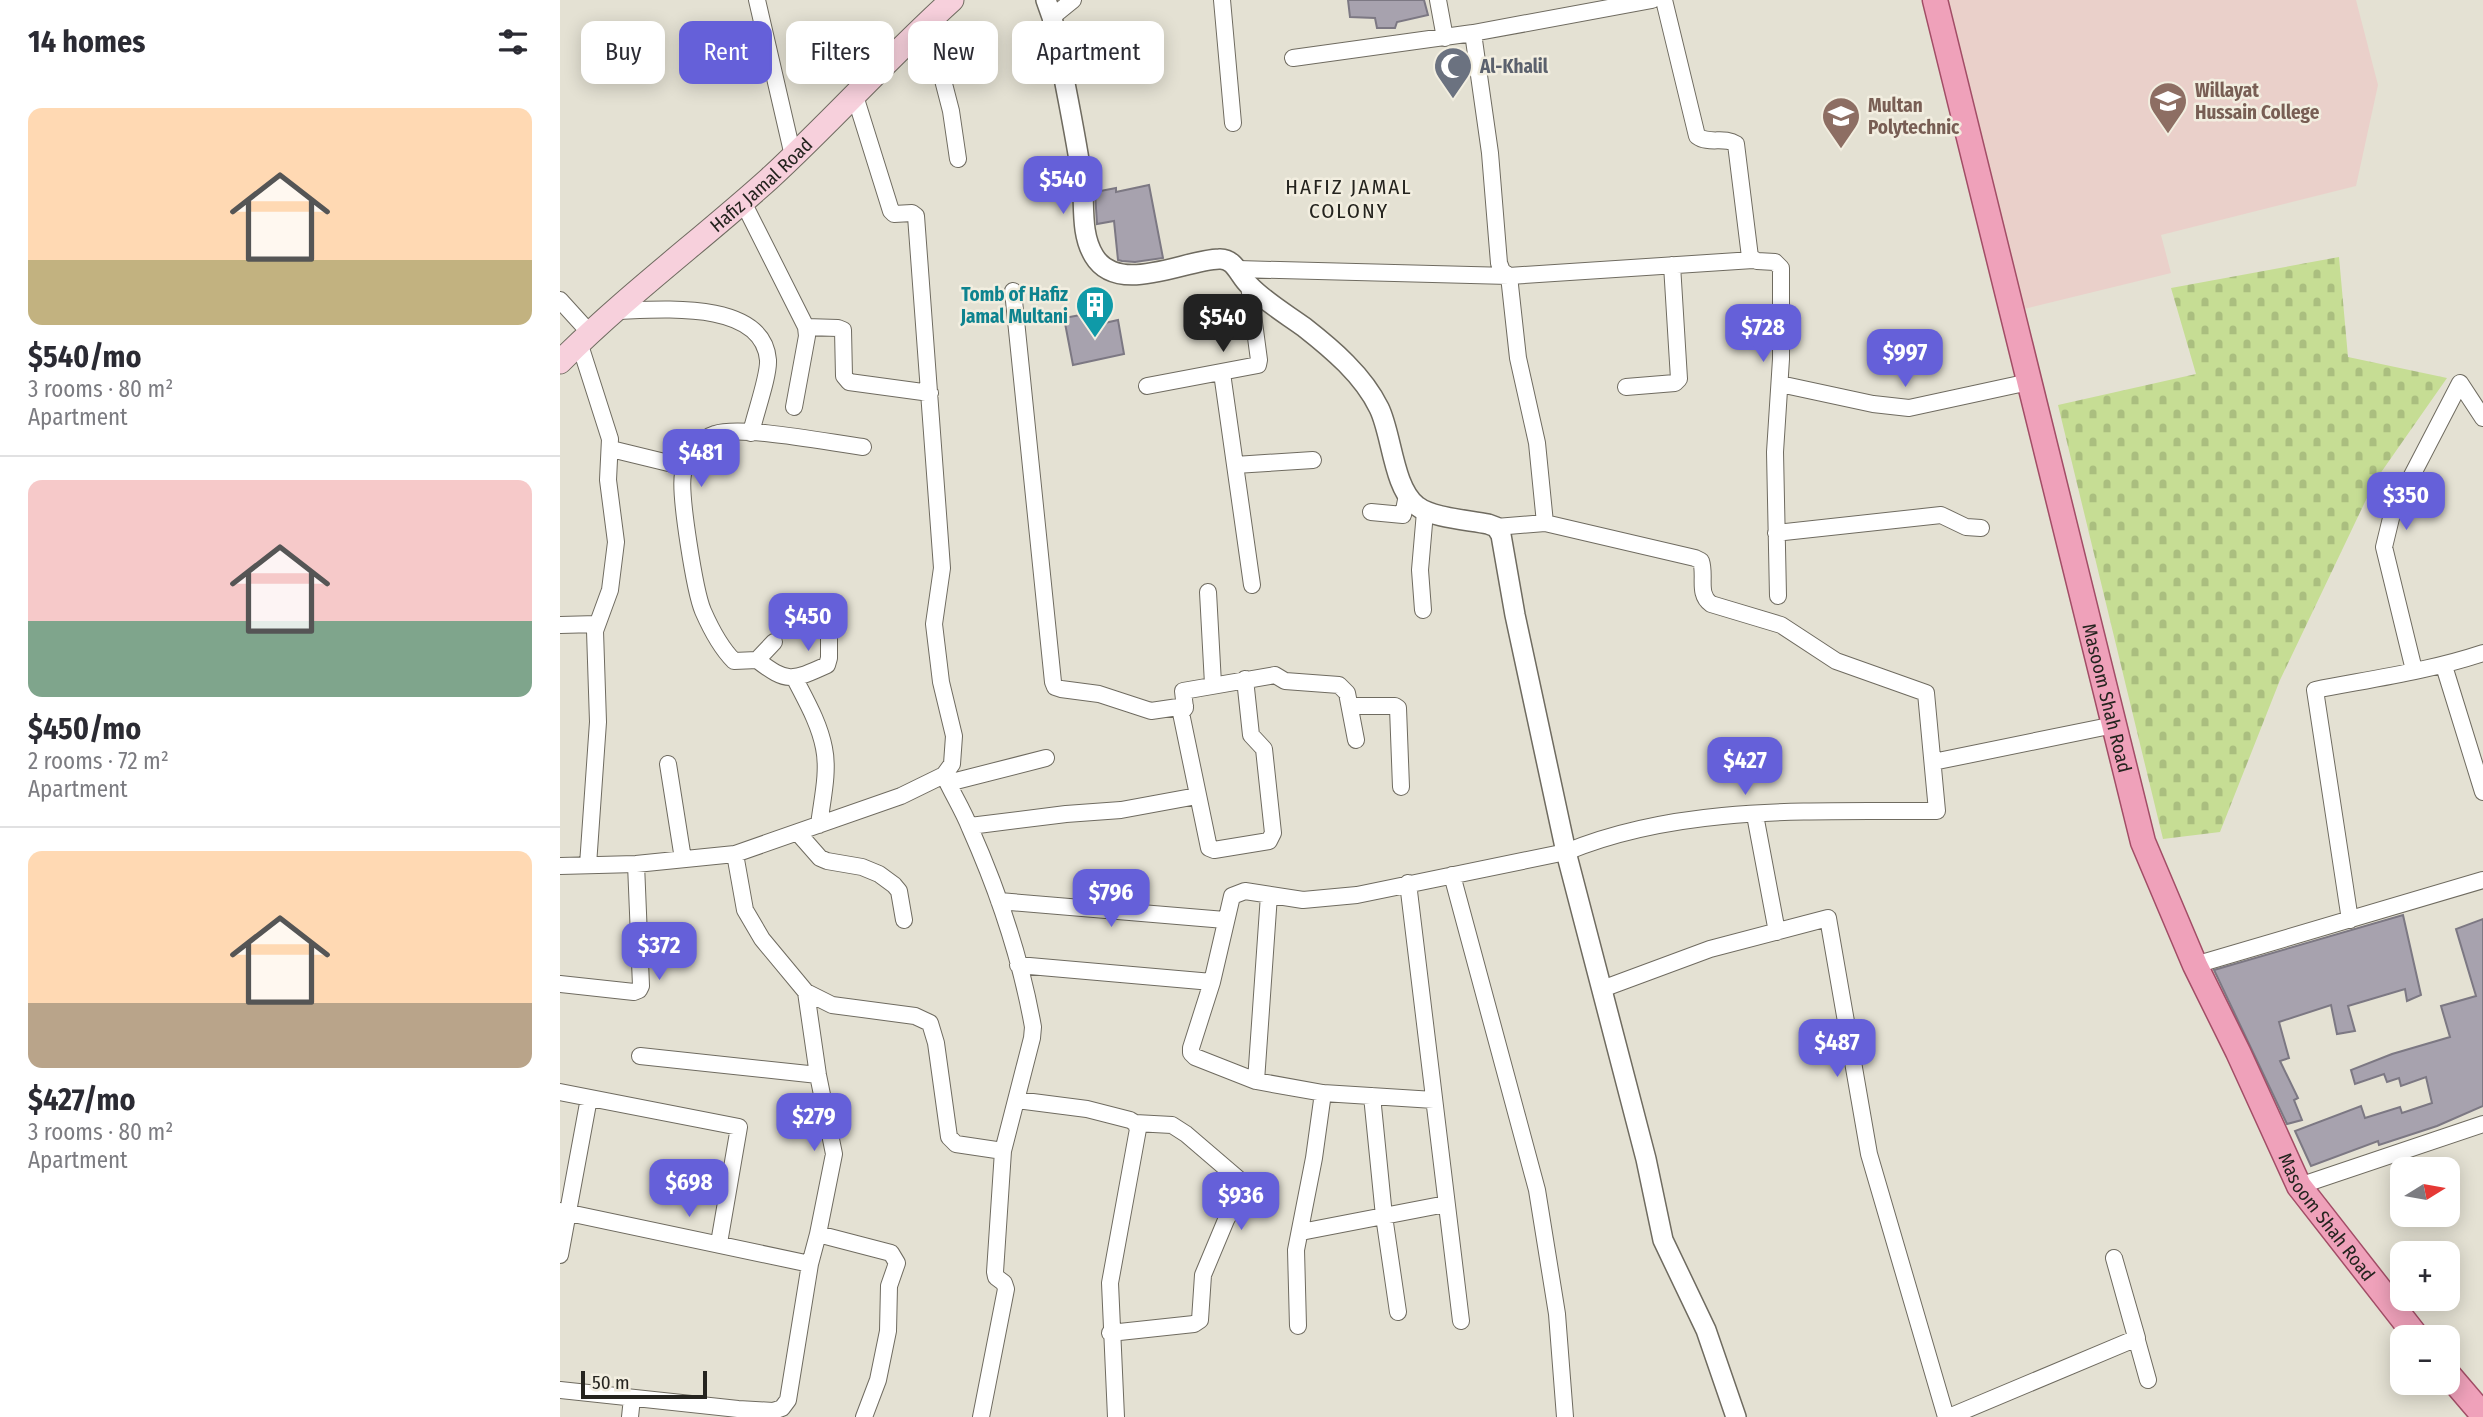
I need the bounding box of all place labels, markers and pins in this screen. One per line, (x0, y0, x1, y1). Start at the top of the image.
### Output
mosque icon: Al-Khalil (1432, 45, 1474, 100)
place label: Al-Khalil (1479, 55, 1549, 78)
place label: Willayat Hussain College (2195, 79, 2320, 124)
school or university icon: Willayat Hussain College (2147, 80, 2189, 135)
place label: Multan Polytechnic (1868, 94, 1960, 139)
school or university icon: Multan Polytechnic (1820, 95, 1862, 150)
pin: $540 (1022, 156, 1104, 216)
place label: Tomb of Hafiz Jamal Multani (960, 283, 1068, 328)
building icon: Tomb of Hafiz Jamal Multani (1074, 284, 1116, 339)
pin: $540 (1182, 294, 1264, 354)
pin: $728 (1722, 304, 1804, 364)
pin: $997 (1864, 330, 1946, 389)
pin: $481 (660, 430, 742, 489)
pin: $350 (2365, 472, 2447, 532)
pin: $450 (767, 594, 849, 653)
pin: $427 (1704, 738, 1786, 797)
pin: $796 (1070, 870, 1152, 929)
pin: $372 (618, 922, 700, 982)
pin: $487 (1796, 1020, 1878, 1079)
pin: $279 (773, 1094, 855, 1153)
pin: $698 (648, 1160, 730, 1219)
pin: $936 (1200, 1172, 1282, 1232)

